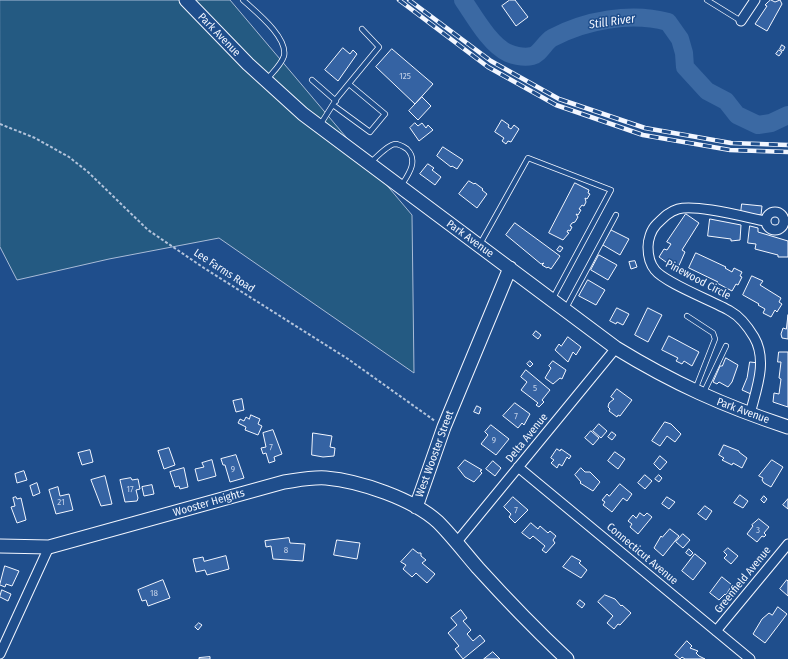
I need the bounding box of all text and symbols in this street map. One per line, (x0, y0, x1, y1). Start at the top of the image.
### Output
street label: Park Avenue (195, 11, 243, 59)
water label: Still River (588, 12, 636, 32)
house number: 125 (399, 71, 411, 81)
street label: Park Avenue (444, 217, 496, 261)
street label: Lee Farms Road (191, 246, 257, 296)
street label: Pinewood Circle (663, 257, 733, 303)
house number: 5 (533, 383, 537, 393)
street label: Park Avenue (715, 395, 771, 427)
street label: West Wooster Street (413, 409, 457, 499)
street label: Delta Avenue (503, 411, 551, 465)
house number: 7 (514, 411, 518, 421)
house number: 9 (492, 435, 496, 445)
house number: 7 (269, 442, 273, 452)
house number: 9 (231, 464, 235, 474)
house number: 17 (126, 484, 134, 494)
street label: Wooster Heights (172, 486, 246, 520)
house number: 21 (57, 497, 65, 507)
house number: 7 (514, 505, 518, 515)
street label: Connecticut Avenue (604, 520, 680, 588)
house number: 3 (756, 525, 760, 535)
street label: Greenfield Avenue (712, 544, 774, 616)
house number: 8 (284, 545, 288, 555)
house number: 18 (150, 588, 158, 598)

